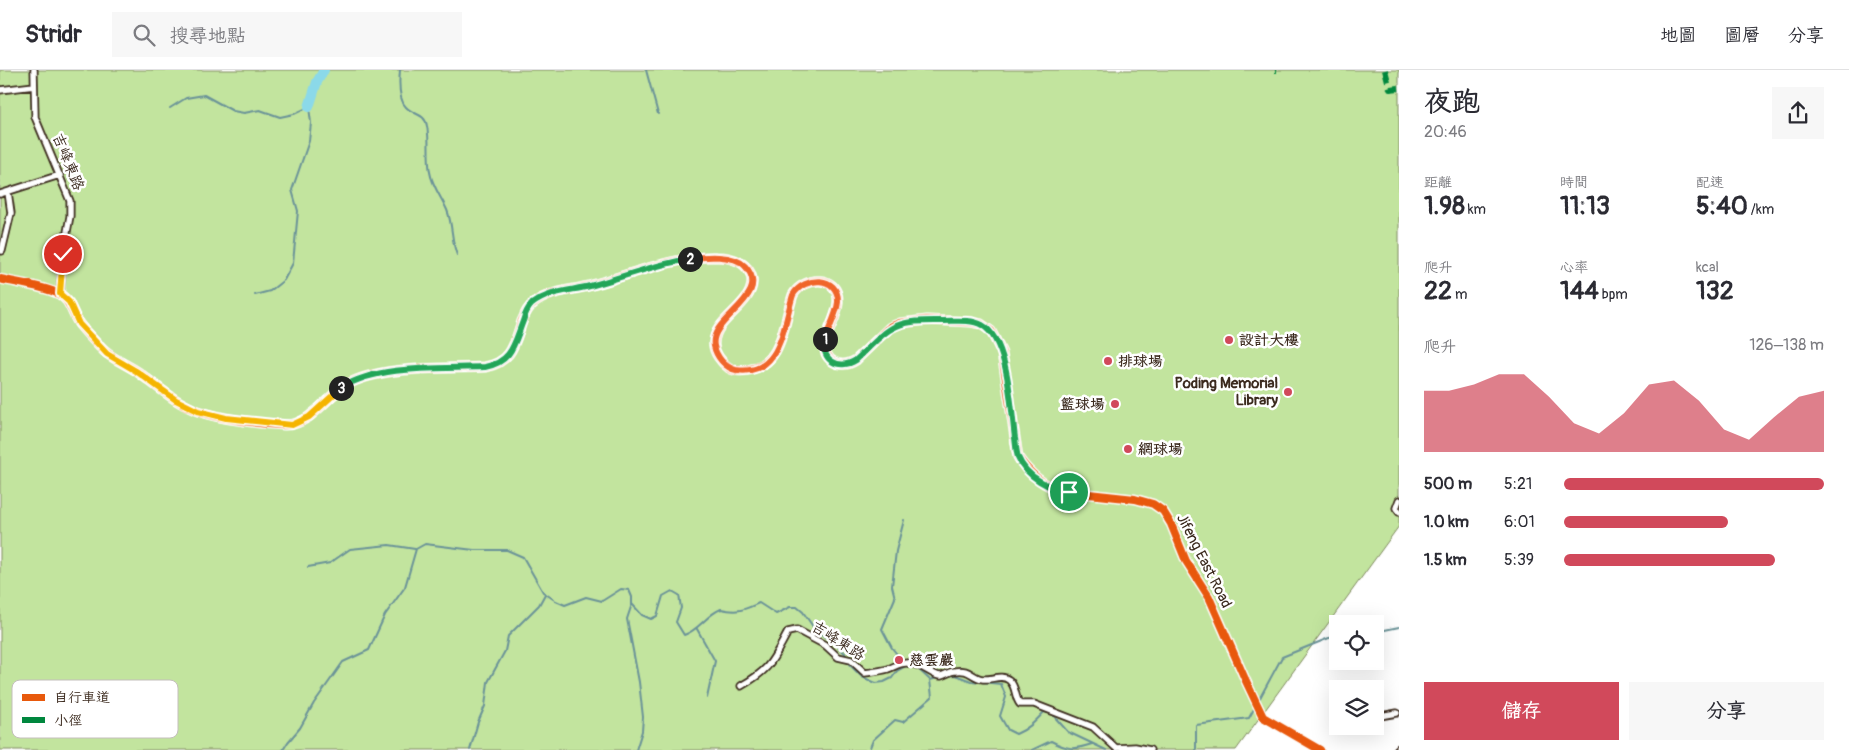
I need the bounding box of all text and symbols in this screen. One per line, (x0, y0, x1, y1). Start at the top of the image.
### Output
search box (112, 12, 462, 57)
text: Stridr (25, 20, 82, 49)
icon: search (130, 21, 158, 49)
text: 搜尋地點 (170, 24, 246, 48)
text: 地圖 (1660, 24, 1696, 47)
text: 圖層 (1724, 24, 1760, 47)
text: 分享 (1788, 24, 1824, 47)
text: 夜跑 (1424, 85, 1480, 120)
button: share (1772, 87, 1824, 139)
text: 20:46 (1424, 122, 1467, 142)
street label: 吉峰東路 (48, 131, 88, 193)
text: 距離 (1424, 174, 1452, 191)
text: 時間 (1560, 174, 1588, 191)
text: 配速 (1696, 174, 1724, 191)
text: 1.98 (1424, 191, 1465, 222)
text: 11:13 (1560, 191, 1610, 222)
text: 5:40 (1696, 191, 1748, 222)
text: km (1465, 201, 1486, 218)
text: /km (1748, 201, 1774, 218)
pin (42, 233, 84, 275)
icon: check (49, 240, 77, 268)
pin: 2 (678, 246, 702, 272)
text: 2 (687, 251, 694, 268)
text: 爬升 (1424, 259, 1452, 276)
text: 心率 (1560, 259, 1588, 276)
text: kcal (1696, 259, 1719, 276)
text: 22 (1424, 276, 1452, 307)
text: 144 (1560, 276, 1599, 307)
text: 132 (1696, 276, 1734, 307)
text: m (1452, 286, 1467, 303)
text: bpm (1599, 286, 1628, 303)
pin: 1 (812, 326, 838, 352)
text: 1 (823, 331, 828, 348)
place label: 設計大樓 (1239, 331, 1299, 350)
marker: 設計大樓 (1223, 334, 1235, 346)
text: 126–138 m (1749, 335, 1824, 355)
text: 爬升 (1424, 337, 1456, 357)
place label: 排球場 (1118, 352, 1163, 371)
marker: 排球場 (1102, 355, 1114, 367)
place label: Poding Memorial Library (1174, 374, 1279, 410)
pin: 3 (328, 376, 354, 400)
text: 3 (338, 380, 345, 397)
marker: Poding Memorial Library (1282, 386, 1294, 398)
place label: 籃球場 (1060, 395, 1105, 414)
marker: 籃球場 (1109, 398, 1121, 410)
place label: 網球場 (1138, 440, 1183, 459)
marker: 網球場 (1122, 443, 1134, 455)
pin (1048, 471, 1090, 513)
text: 500 m (1424, 474, 1472, 494)
text: 5:21 (1504, 474, 1532, 494)
icon: arrive (1055, 478, 1083, 506)
street label: Jifeng East Road (1172, 511, 1236, 611)
text: 1.0 km (1424, 512, 1469, 532)
text: 6:01 (1504, 512, 1535, 532)
text: 1.5 km (1424, 550, 1467, 570)
text: 5:39 (1504, 550, 1534, 570)
map controls (1329, 615, 1384, 735)
button: locate (1329, 615, 1384, 670)
street label: 吉峰東路 (808, 617, 868, 665)
place label: 慈雲巖 (909, 651, 954, 670)
marker: 慈雲巖 (893, 654, 905, 666)
legend (12, 680, 178, 738)
button: layers (1329, 680, 1384, 735)
button: 儲存 (1424, 682, 1619, 740)
button: 分享 (1629, 682, 1824, 740)
text: 自行車道 (54, 689, 110, 706)
text: 小徑 (54, 712, 82, 729)

